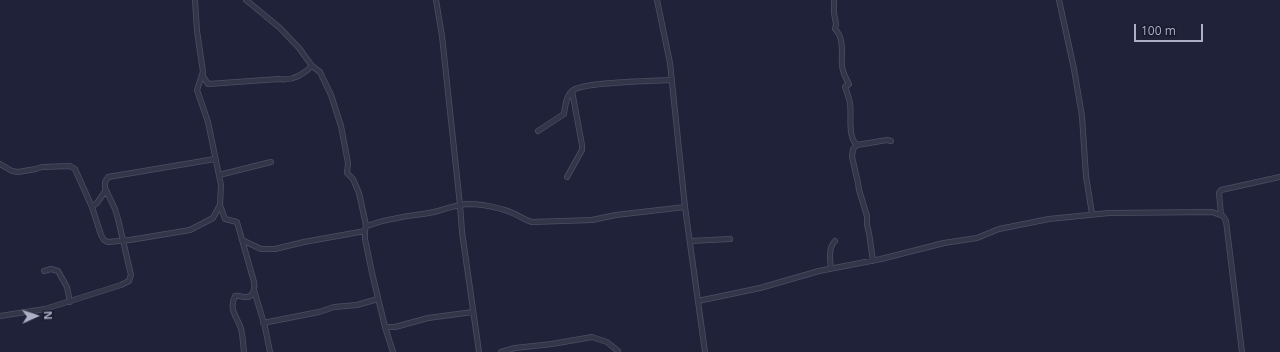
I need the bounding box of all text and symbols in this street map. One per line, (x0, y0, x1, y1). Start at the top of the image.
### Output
scale bar (1136, 16, 1205, 42)
text: 100 m (1141, 22, 1176, 39)
north arrow (16, 296, 56, 336)
text: N (41, 310, 56, 320)

